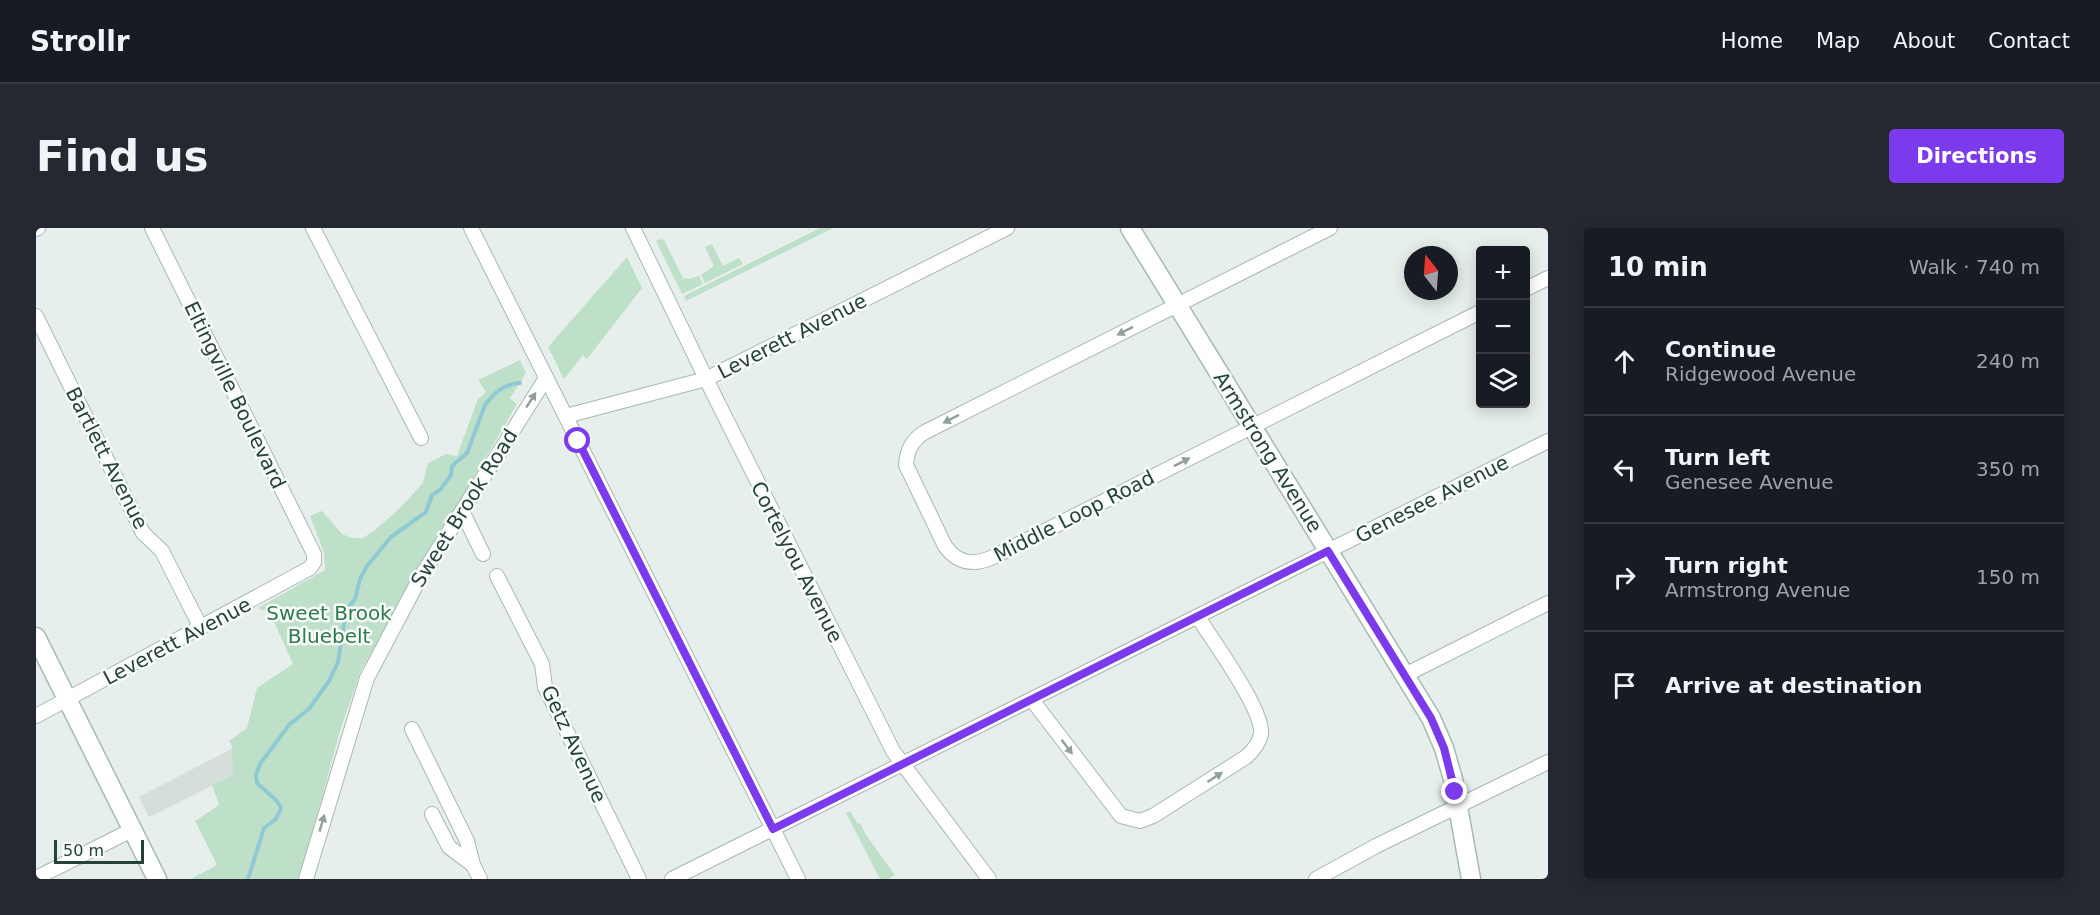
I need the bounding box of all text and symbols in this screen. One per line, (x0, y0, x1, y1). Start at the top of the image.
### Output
text: Strollr (30, 25, 130, 58)
text: Home (1721, 29, 1783, 53)
text: Map (1816, 29, 1860, 53)
text: About (1893, 29, 1955, 53)
text: Contact (1988, 29, 2070, 53)
button: Directions (1889, 129, 2064, 183)
text: Find us (36, 132, 209, 181)
north arrow (1404, 246, 1458, 300)
map controls (1476, 246, 1530, 408)
button: + (1476, 246, 1530, 300)
text: 10 min (1608, 252, 1708, 282)
text: Walk · 740 m (1909, 255, 2040, 279)
street label: Leverett Avenue (714, 288, 870, 384)
street label: Eltingville Boulevard (179, 297, 291, 493)
button: − (1476, 300, 1530, 354)
one-way arrow (1116, 327, 1133, 336)
text: Continue (1665, 337, 1776, 362)
icon: ahead (1608, 345, 1641, 378)
text: 240 m (1976, 349, 2040, 373)
button: layers (1476, 354, 1530, 408)
text: Ridgewood Avenue (1665, 362, 1856, 386)
street label: Armstrong Avenue (1209, 367, 1327, 537)
street label: Bartlett Avenue (61, 383, 153, 533)
one-way arrow (525, 392, 536, 408)
one-way arrow (942, 414, 959, 424)
street label: Sweet Brook Road (406, 424, 522, 592)
route start (564, 427, 590, 453)
text: Turn left (1665, 445, 1770, 470)
street label: Genesee Avenue (1351, 450, 1513, 548)
icon: left (1608, 453, 1641, 486)
one-way arrow (1173, 457, 1190, 467)
text: 350 m (1976, 457, 2040, 481)
street label: Middle Loop Road (990, 465, 1158, 567)
text: Genesee Avenue (1665, 470, 1833, 494)
street label: Cortelyou Avenue (746, 477, 848, 647)
text: Turn right (1665, 553, 1788, 578)
icon: right (1608, 561, 1641, 594)
text: 150 m (1976, 565, 2040, 589)
text: Armstrong Avenue (1665, 578, 1850, 602)
street label: Leverett Avenue (99, 592, 255, 690)
park label: Sweet Brook Bluebelt (266, 601, 392, 648)
icon: arrive (1608, 669, 1641, 702)
text: Arrive at destination (1665, 673, 1922, 698)
street label: Getz Avenue (536, 681, 612, 807)
one-way arrow (1061, 738, 1073, 754)
one-way arrow (1207, 771, 1223, 782)
route end (1441, 778, 1467, 804)
one-way arrow (318, 814, 327, 832)
scale bar (54, 837, 144, 864)
text: 50 m (63, 841, 104, 860)

